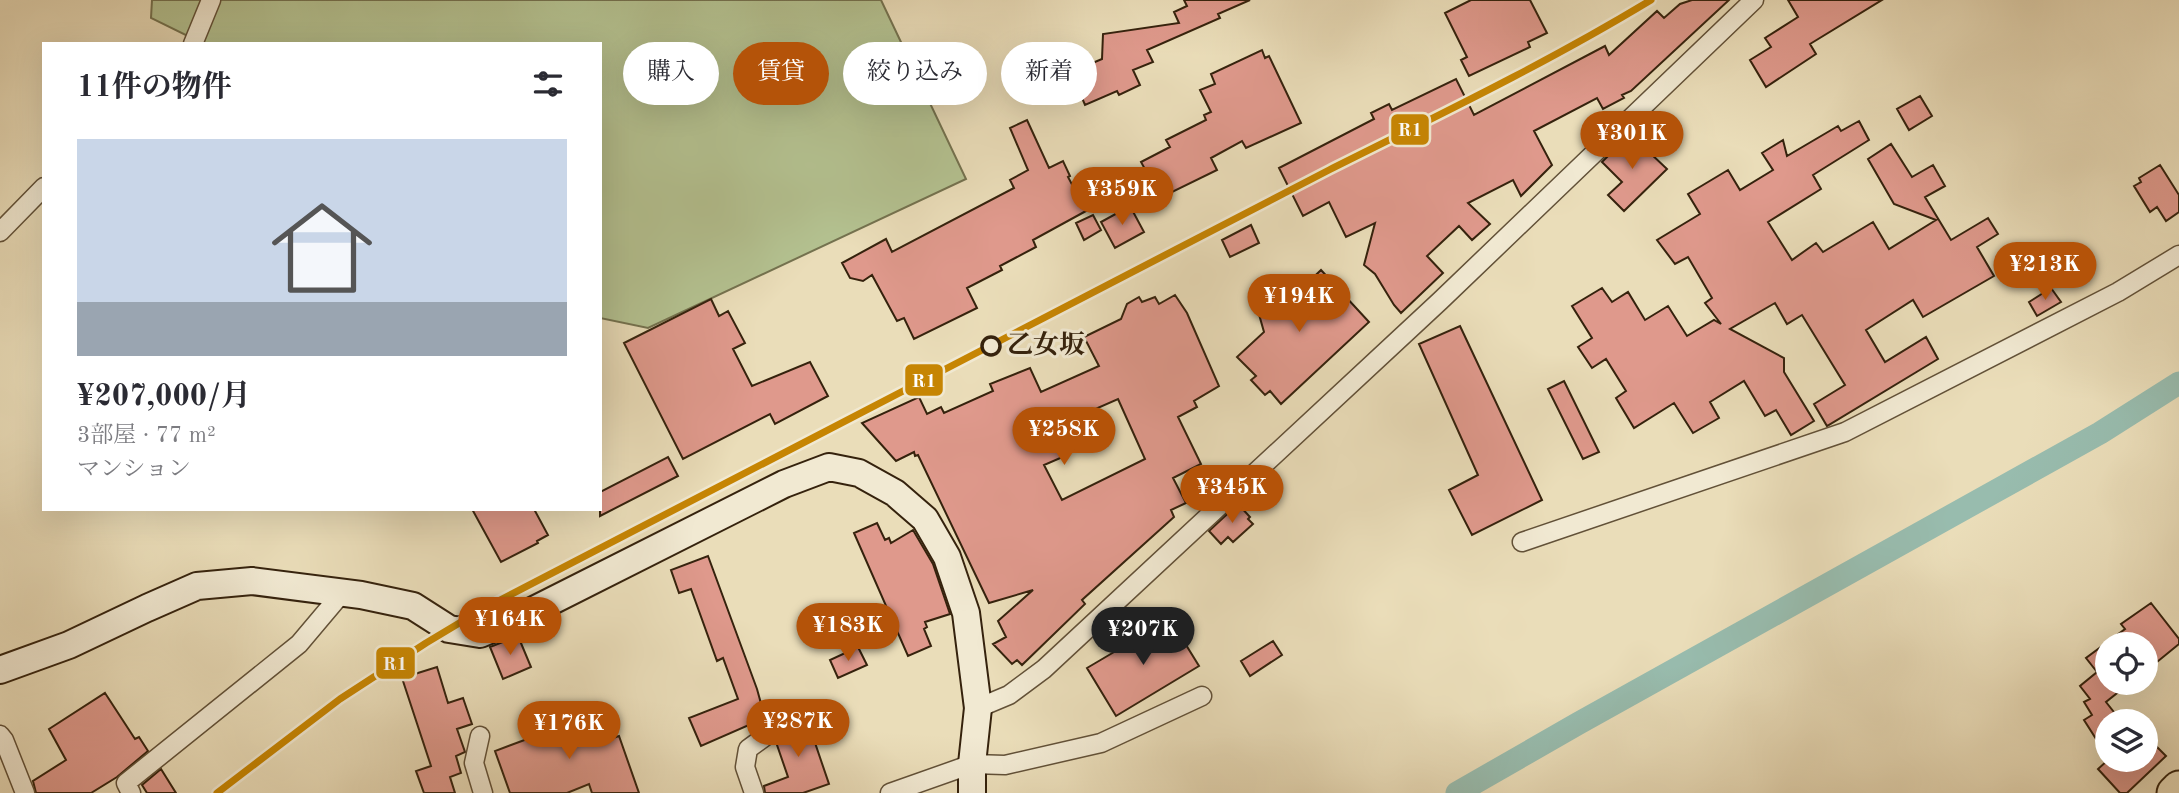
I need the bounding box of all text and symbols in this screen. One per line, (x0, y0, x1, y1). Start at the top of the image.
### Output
chip: 購入 (623, 42, 719, 105)
chip: 賃貸 (733, 42, 829, 105)
chip: 絞り込み (843, 42, 987, 105)
chip: 新着 (1001, 42, 1097, 105)
icon: filters (529, 65, 567, 103)
text: 11件の物件 (77, 73, 232, 103)
pin: ¥301K (1583, 111, 1681, 171)
line badge: R1 (1390, 113, 1430, 146)
text: R1 (1398, 122, 1422, 141)
text: ¥301K (1596, 122, 1668, 145)
pin: ¥359K (1073, 168, 1171, 227)
text: ¥359K (1086, 178, 1158, 201)
icon: home (259, 185, 385, 311)
pin: ¥213K (1996, 243, 2094, 302)
text: ¥213K (2009, 253, 2081, 276)
pin: ¥194K (1250, 274, 1348, 334)
text: ¥194K (1263, 285, 1335, 308)
place label: 乙女坂 (1007, 331, 1085, 359)
marker: 乙女坂 (981, 336, 1001, 356)
line badge: R1 (904, 363, 944, 397)
text: R1 (912, 373, 936, 392)
text: ¥207,000/月 (77, 382, 251, 412)
pin: ¥258K (1015, 407, 1113, 467)
text: ¥258K (1028, 418, 1100, 441)
text: 3部屋 · 77 m² (77, 424, 216, 447)
text: マンション (77, 458, 191, 481)
pin: ¥345K (1183, 466, 1281, 525)
text: ¥345K (1196, 476, 1268, 499)
pin: ¥164K (461, 598, 559, 657)
pin: ¥183K (799, 604, 897, 663)
text: ¥164K (474, 608, 546, 631)
pin: ¥207K (1094, 608, 1192, 667)
text: ¥183K (812, 614, 884, 637)
text: ¥207K (1107, 618, 1179, 641)
map controls (2095, 632, 2158, 772)
button: locate (2095, 632, 2158, 695)
line badge: R1 (375, 646, 416, 680)
text: R1 (383, 656, 407, 675)
pin: ¥287K (749, 700, 847, 759)
pin: ¥176K (520, 702, 618, 761)
button: layers (2095, 709, 2158, 772)
text: ¥287K (762, 710, 834, 733)
text: ¥176K (533, 712, 605, 735)

